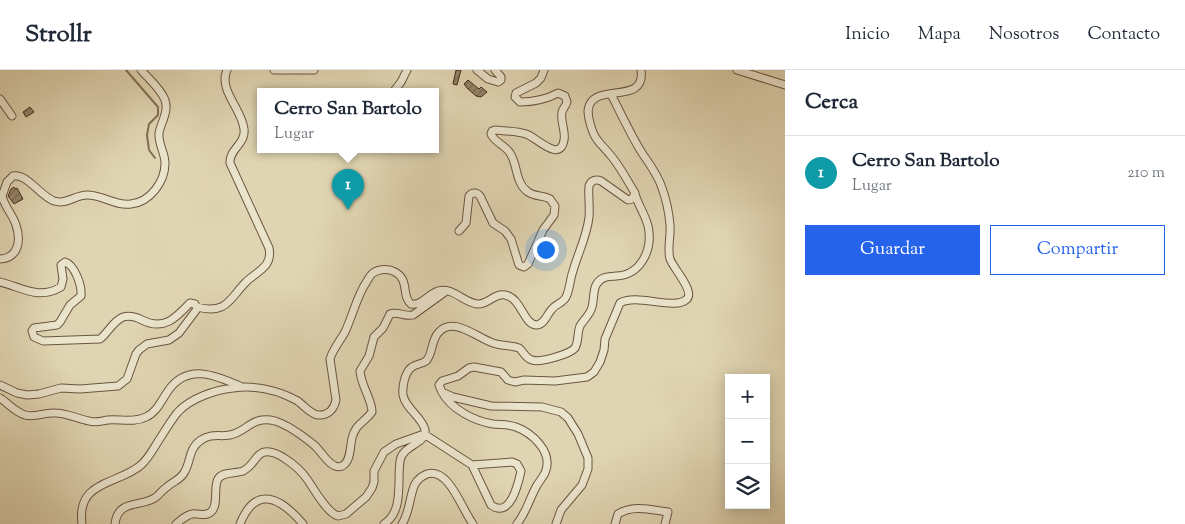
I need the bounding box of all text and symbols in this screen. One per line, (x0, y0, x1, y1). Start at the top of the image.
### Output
text: Strollr (25, 18, 92, 52)
text: Inicio (845, 22, 890, 48)
text: Mapa (918, 22, 961, 48)
text: Nosotros (989, 22, 1059, 48)
text: Contacto (1087, 22, 1160, 48)
popup (257, 88, 439, 153)
text: Cerca (805, 88, 858, 118)
text: Cerro San Bartolo (274, 96, 422, 123)
text: Lugar (274, 123, 314, 146)
text: Cerro San Bartolo (852, 148, 1000, 175)
text: 1 (818, 162, 824, 185)
text: 210 m (1127, 162, 1165, 185)
pin: 1 (332, 169, 364, 210)
text: Lugar (852, 175, 892, 198)
button: Guardar (805, 225, 980, 275)
button: Compartir (990, 225, 1165, 275)
your location (533, 237, 559, 263)
map controls (725, 374, 770, 509)
button: + (725, 374, 770, 419)
button: − (725, 419, 770, 464)
button: layers (725, 464, 770, 509)

